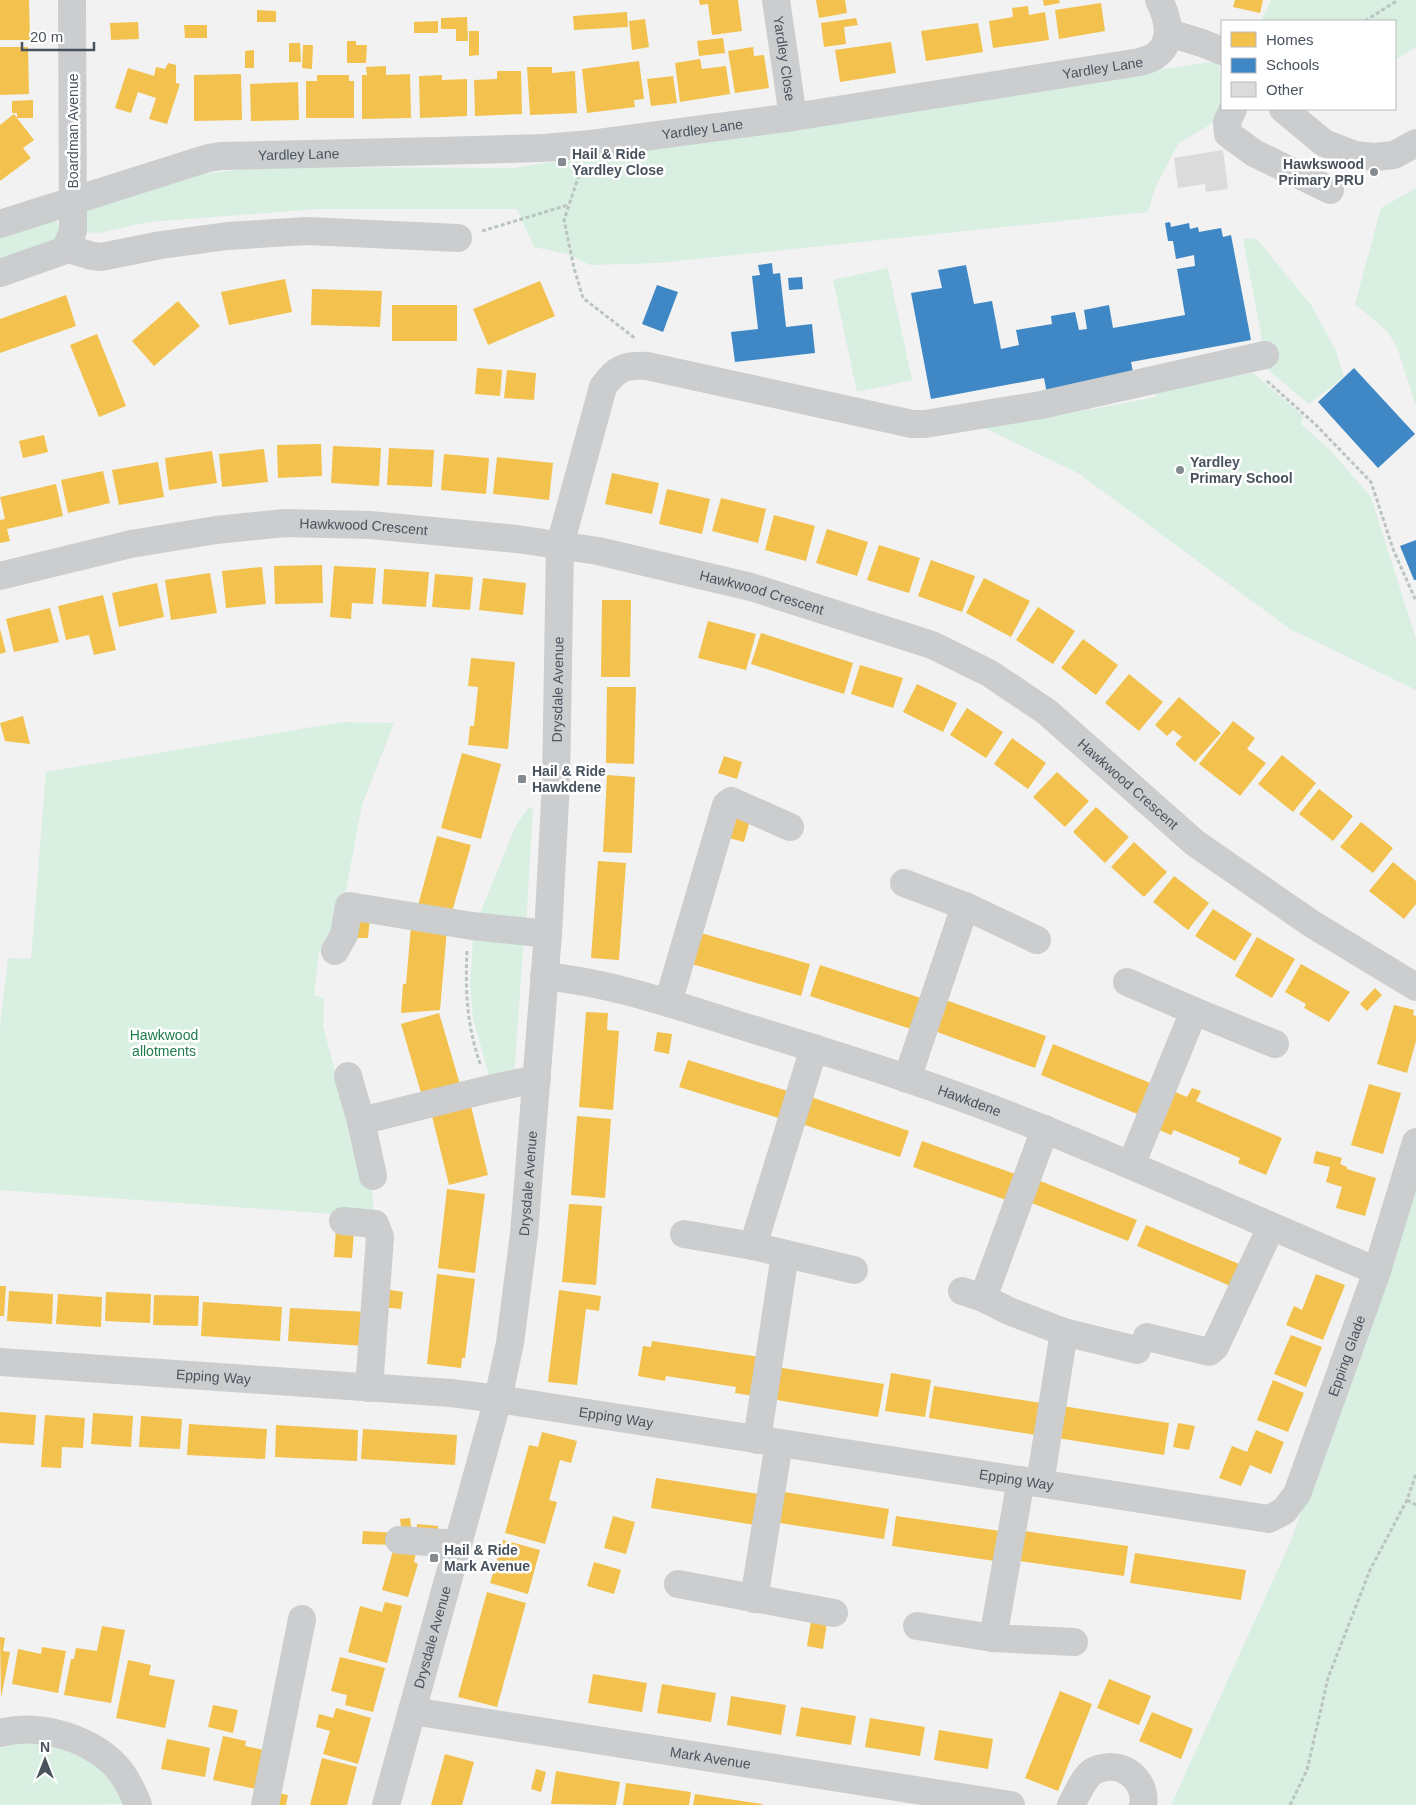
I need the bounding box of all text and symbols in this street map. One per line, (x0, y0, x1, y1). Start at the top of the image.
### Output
street label: Yardley Close (770, 15, 799, 102)
scale bar (22, 20, 95, 52)
legend (1221, 20, 1396, 110)
text: 20 m (30, 28, 63, 45)
text: Homes (1266, 31, 1314, 48)
street label: Yardley Lane (1061, 54, 1144, 82)
text: Schools (1266, 56, 1319, 73)
street label: Boardman Avenue (65, 73, 81, 188)
text: Other (1266, 81, 1304, 98)
street label: Yardley Lane (661, 116, 744, 142)
street label: Yardley Lane (258, 145, 340, 163)
place label: Hail & Ride Yardley Close (572, 146, 664, 178)
marker: Hail & Ride Yardley Close (556, 156, 568, 168)
place label: Hawkswood Primary PRU (1278, 156, 1364, 188)
marker: Hawkswood Primary PRU (1368, 166, 1380, 178)
place label: Yardley Primary School (1190, 454, 1293, 486)
marker: Yardley Primary School (1174, 464, 1186, 476)
street label: Hawkwood Crescent (299, 515, 428, 538)
street label: Hawkwood Crescent (698, 567, 826, 618)
street label: Drysdale Avenue (549, 636, 566, 743)
street label: Hawkwood Crescent (1075, 735, 1182, 833)
place label: Hail & Ride Hawkdene (532, 763, 606, 795)
marker: Hail & Ride Hawkdene (516, 773, 528, 785)
park label: Hawkwood allotments (130, 1027, 198, 1059)
street label: Hawkdene (936, 1082, 1004, 1120)
street label: Drysdale Avenue (516, 1130, 540, 1237)
street label: Epping Glade (1325, 1313, 1369, 1398)
street label: Epping Way (176, 1366, 251, 1387)
street label: Epping Way (578, 1404, 654, 1431)
street label: Epping Way (978, 1466, 1055, 1493)
place label: Hail & Ride Mark Avenue (444, 1542, 530, 1574)
marker: Hail & Ride Mark Avenue (428, 1552, 440, 1564)
street label: Drysdale Avenue (411, 1584, 454, 1690)
north arrow (20, 1735, 70, 1785)
text: N (40, 1739, 50, 1755)
street label: Mark Avenue (669, 1744, 752, 1772)

